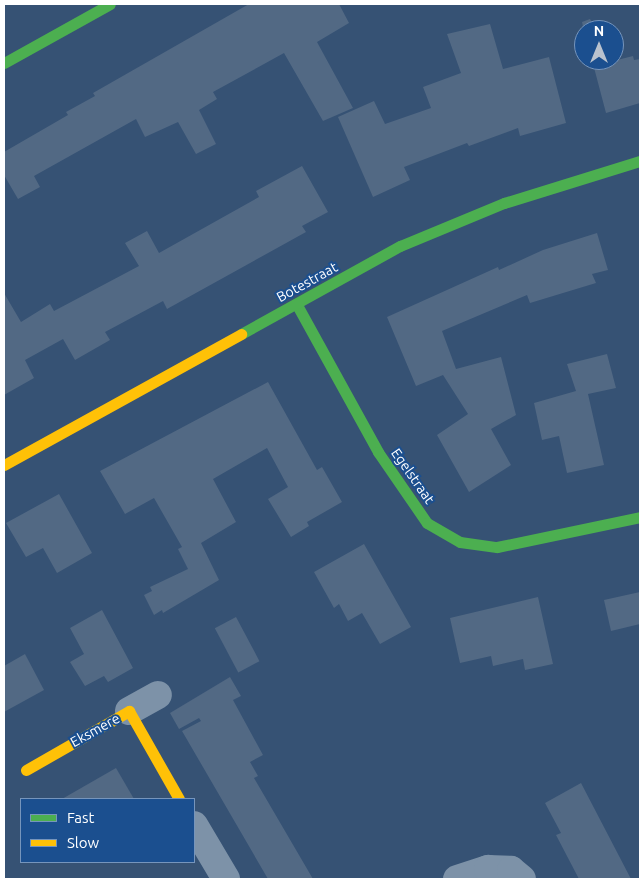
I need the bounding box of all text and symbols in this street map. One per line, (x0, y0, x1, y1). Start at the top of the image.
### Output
north arrow (574, 20, 624, 70)
text: N (594, 23, 604, 39)
street label: Botestraat (274, 258, 340, 306)
street label: Egelstraat (388, 445, 438, 507)
street label: Eksmere (67, 710, 123, 750)
legend (20, 798, 195, 863)
text: Fast (67, 809, 94, 826)
text: Slow (67, 834, 99, 851)

